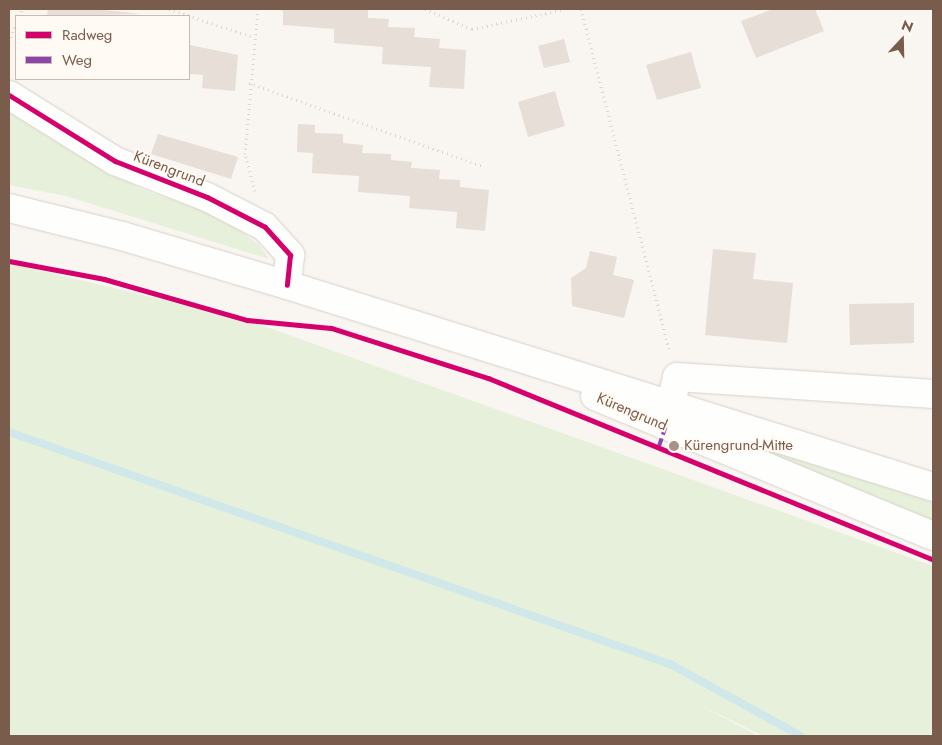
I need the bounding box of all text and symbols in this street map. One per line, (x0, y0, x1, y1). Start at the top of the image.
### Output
legend (15, 15, 190, 80)
north arrow (877, 15, 927, 65)
text: N (899, 15, 916, 37)
text: Radweg (62, 24, 112, 46)
text: Weg (62, 49, 92, 71)
street label: Kürengrund (131, 147, 207, 191)
street label: Kürengrund (594, 389, 670, 435)
place label: Kürengrund-Mitte (684, 437, 793, 455)
marker: Kürengrund-Mitte (668, 440, 680, 452)

